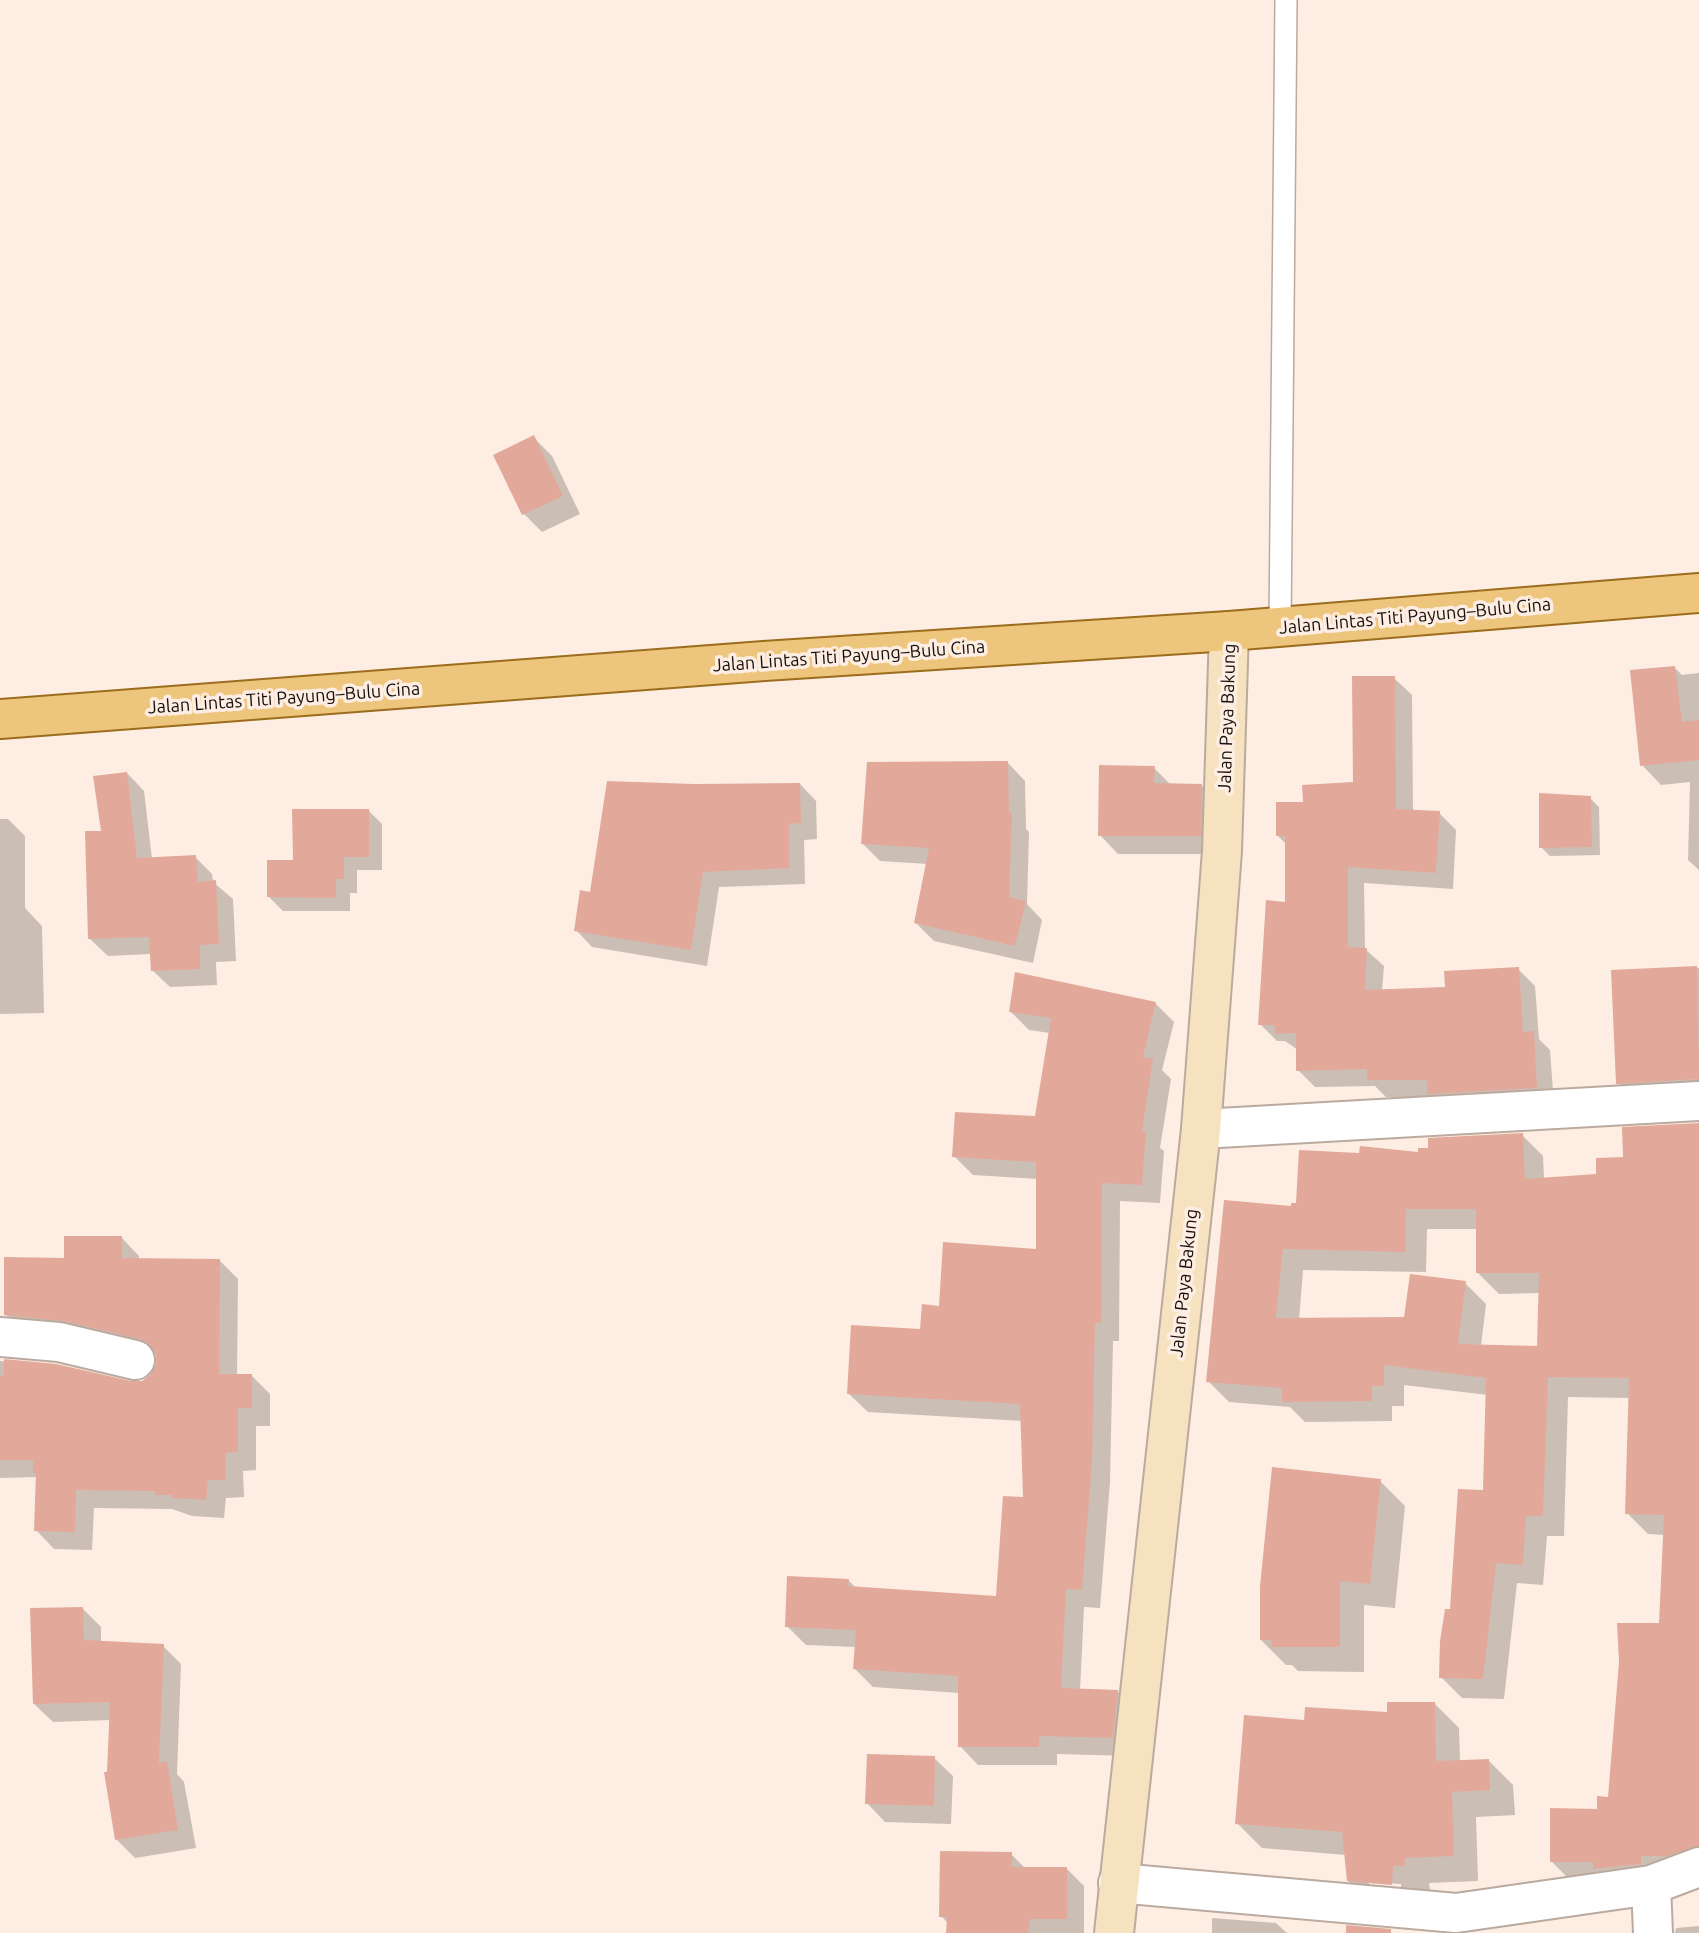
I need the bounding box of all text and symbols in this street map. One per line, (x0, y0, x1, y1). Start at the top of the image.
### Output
street label: Jalan Lintas Titi Payung–Bulu Cina (1278, 593, 1552, 639)
street label: Jalan Lintas Titi Payung–Bulu Cina (712, 636, 986, 676)
street label: Jalan Paya Bakung (1214, 643, 1240, 793)
street label: Jalan Lintas Titi Payung–Bulu Cina (147, 678, 421, 718)
street label: Jalan Paya Bakung (1165, 1208, 1203, 1358)

